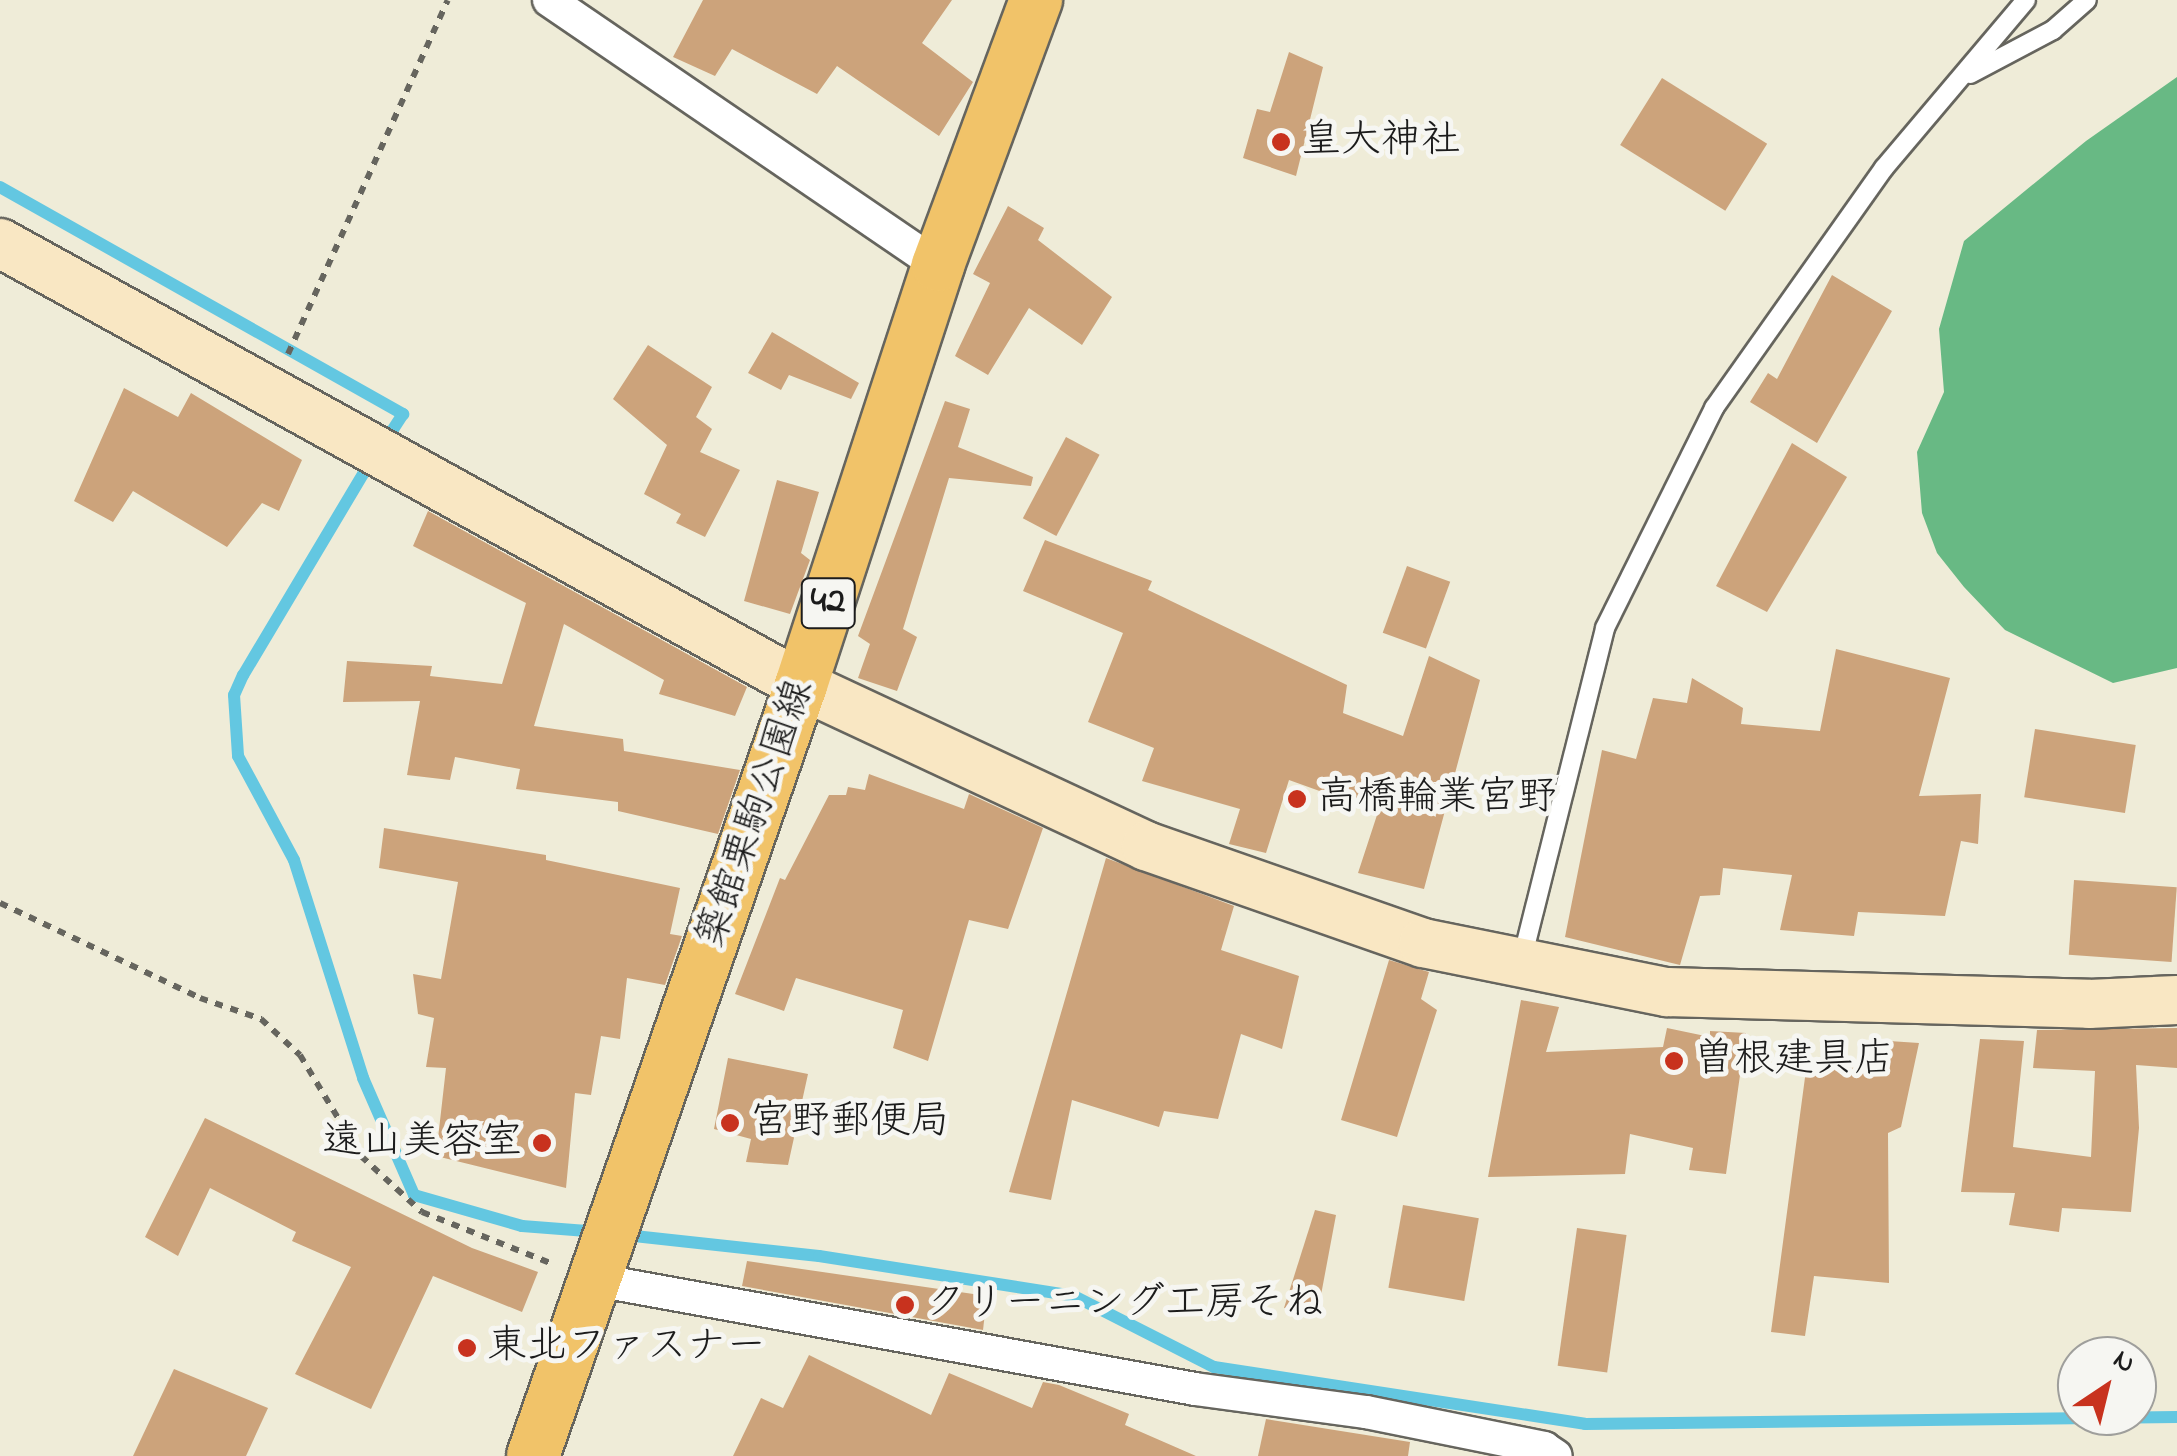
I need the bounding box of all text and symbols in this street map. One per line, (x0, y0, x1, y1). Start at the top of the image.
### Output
place label: 皇大神社 (1301, 118, 1461, 166)
marker: 皇大神社 (1270, 131, 1292, 153)
road number: 42 (800, 570, 856, 636)
street label: 築館栗駒公園線 (689, 674, 825, 954)
place label: 高橋輪業宮野 (1317, 775, 1557, 823)
marker: 高橋輪業宮野 (1286, 788, 1308, 810)
place label: 曽根建具店 (1694, 1037, 1894, 1085)
marker: 曽根建具店 (1663, 1050, 1685, 1072)
place label: 宮野郵便局 (750, 1099, 950, 1147)
marker: 宮野郵便局 (719, 1112, 741, 1134)
place label: 遠山美容室 (322, 1119, 522, 1167)
marker: 遠山美容室 (531, 1132, 553, 1154)
place label: クリーニング工房そね (925, 1281, 1325, 1329)
marker: クリーニング工房そね (894, 1294, 916, 1316)
place label: 東北ファスナー (487, 1324, 767, 1372)
north arrow (2057, 1336, 2157, 1436)
marker: 東北ファスナー (456, 1337, 478, 1359)
text: N (2104, 1340, 2143, 1385)

